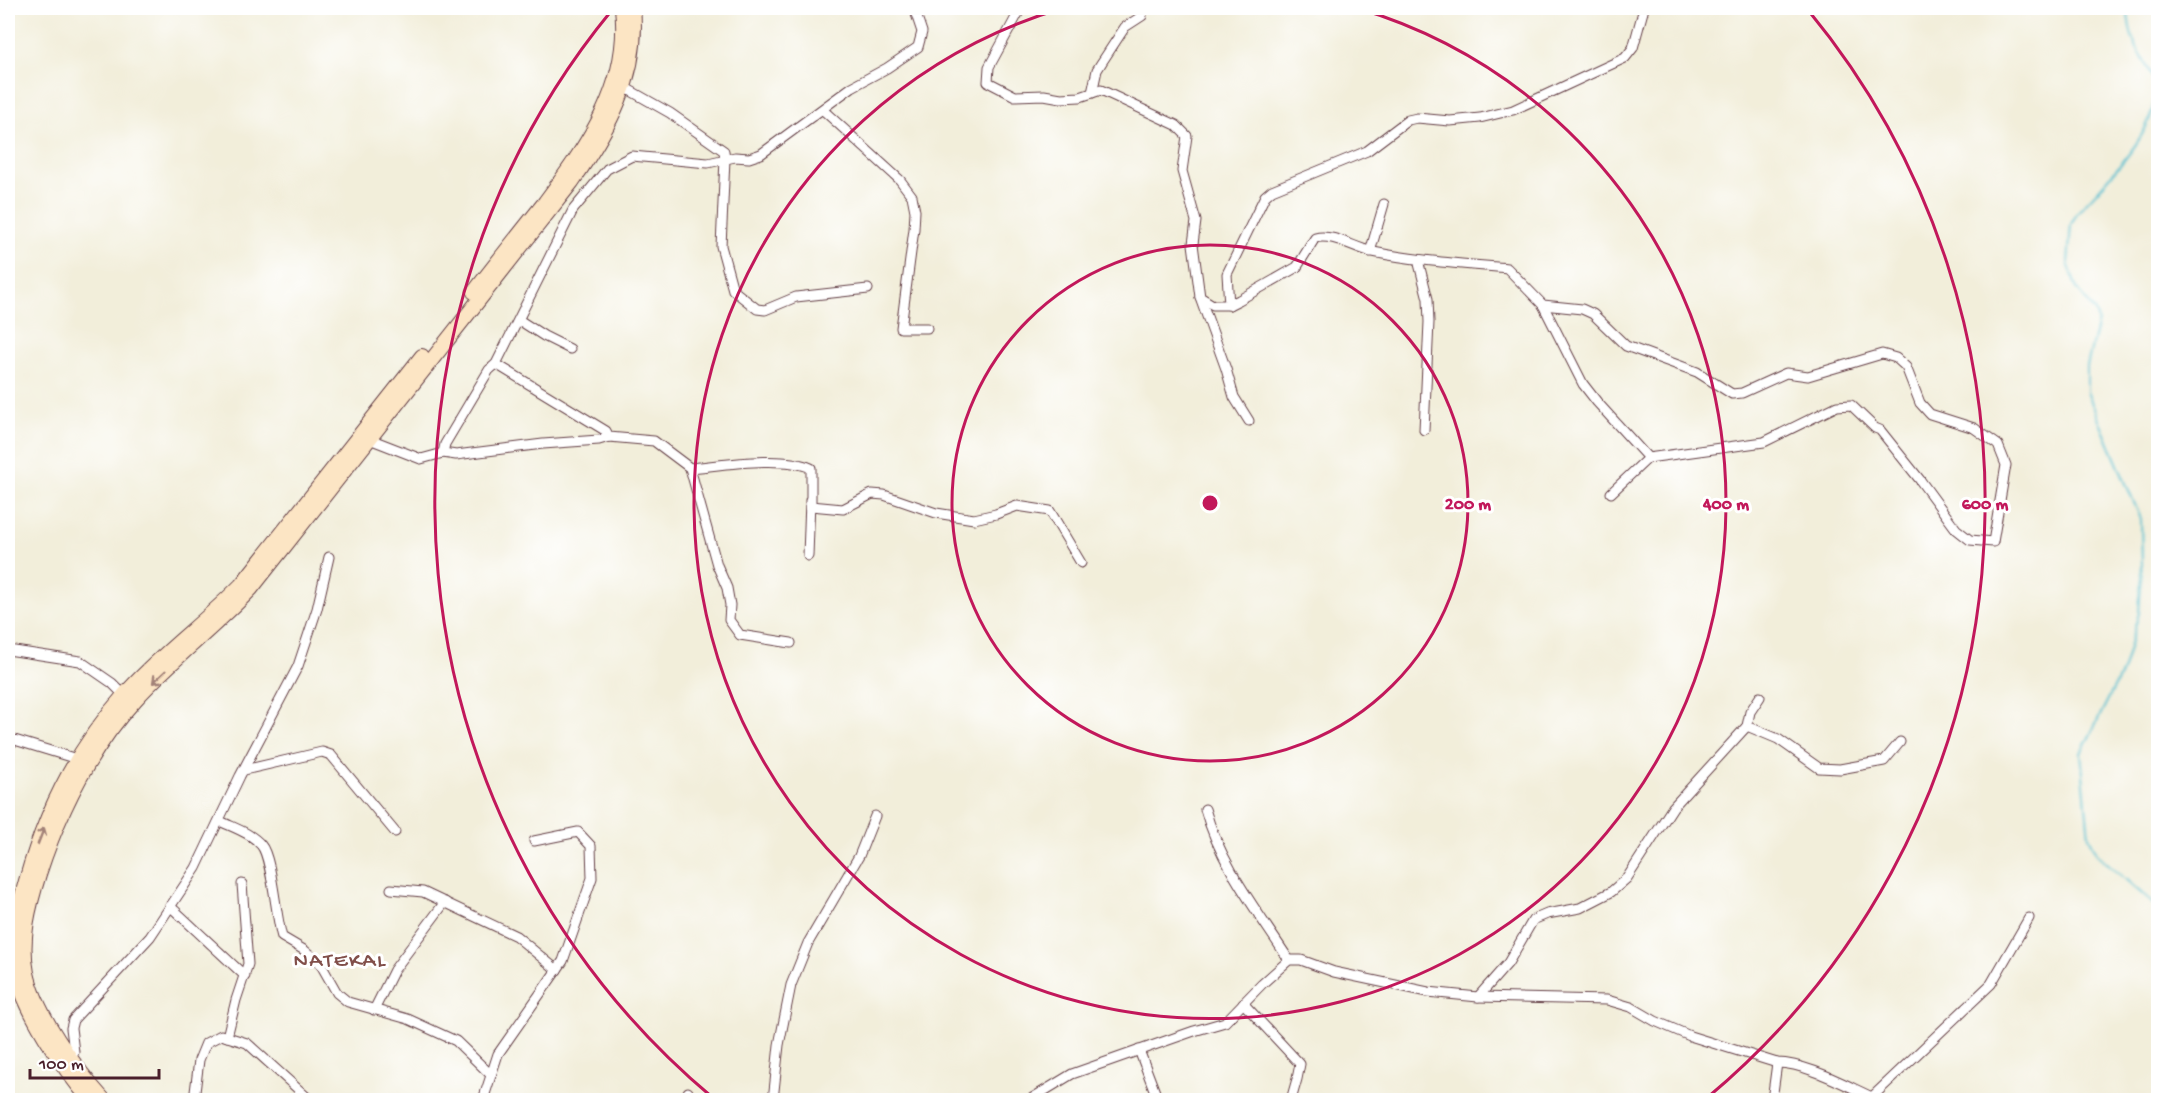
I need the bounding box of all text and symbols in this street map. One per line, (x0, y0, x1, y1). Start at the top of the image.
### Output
centre of rings (1200, 493, 1220, 513)
text: 200 m (1445, 495, 1491, 516)
text: 400 m (1702, 495, 1749, 516)
text: 600 m (1962, 495, 2009, 516)
one-way arrow (151, 669, 166, 684)
one-way arrow (36, 827, 47, 845)
district label: NATEKAL (293, 949, 387, 975)
scale bar (30, 1042, 159, 1080)
text: 100 m (38, 1055, 84, 1076)

